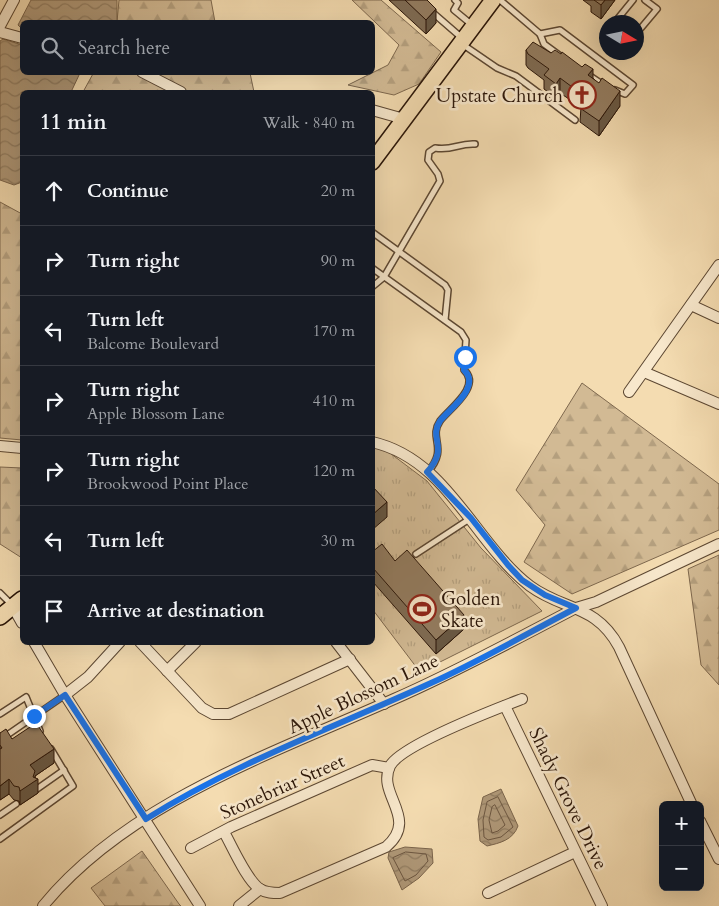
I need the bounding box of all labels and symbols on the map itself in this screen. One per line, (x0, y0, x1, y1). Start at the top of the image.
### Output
north arrow (599, 15, 644, 60)
church icon: Upstate Church (567, 80, 597, 110)
place label: Upstate Church (436, 83, 564, 109)
route start (454, 346, 477, 369)
place label: Golden Skate (441, 586, 501, 634)
sports icon: Golden Skate (407, 594, 437, 624)
street label: Apple Blossom Lane (284, 648, 443, 740)
route end (23, 705, 46, 728)
street label: Shady Grove Drive (522, 723, 614, 874)
street label: Stonebriar Street (216, 748, 349, 826)

